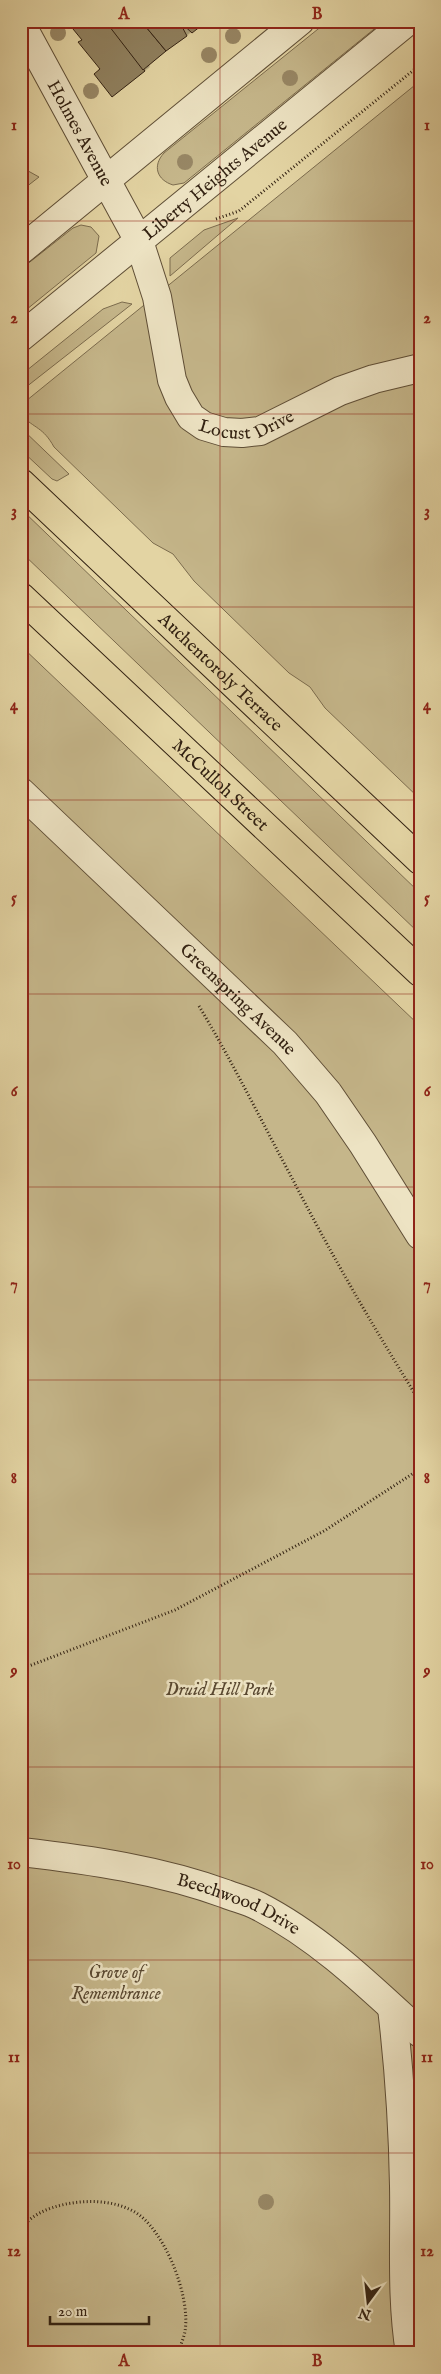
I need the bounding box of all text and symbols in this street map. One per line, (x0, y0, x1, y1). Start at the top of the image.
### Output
text: A (118, 5, 131, 25)
text: B (312, 5, 323, 25)
street label: Holmes Avenue (41, 77, 117, 191)
street label: Liberty Heights Avenue (139, 114, 293, 246)
text: 1 (11, 116, 17, 136)
text: 1 (424, 116, 430, 136)
text: 2 (10, 309, 18, 329)
text: 2 (423, 309, 431, 329)
street label: Locust Drive (196, 406, 298, 446)
text: 3 (11, 502, 17, 522)
text: 3 (424, 502, 430, 522)
street label: Auchentoroly Terrace (152, 608, 287, 737)
text: 4 (10, 696, 19, 716)
text: 4 (423, 696, 432, 716)
street label: McCulloh Street (166, 735, 273, 837)
text: 5 (11, 889, 17, 909)
text: 5 (424, 889, 430, 909)
street label: Greenspring Avenue (174, 939, 301, 1061)
text: 6 (11, 1082, 19, 1102)
text: 6 (424, 1082, 432, 1102)
text: 7 (10, 1275, 18, 1295)
text: 7 (423, 1275, 431, 1295)
text: 8 (11, 1469, 17, 1489)
text: 8 (424, 1469, 430, 1489)
text: 9 (10, 1662, 18, 1682)
text: 9 (423, 1662, 431, 1682)
park label: Druid Hill Park (166, 1679, 274, 1702)
text: 10 (7, 1855, 21, 1875)
text: 10 (420, 1855, 434, 1875)
street label: Beechwood Drive (174, 1869, 304, 1941)
park label: Grove of Remembrance (71, 1962, 161, 2006)
text: 11 (8, 2048, 20, 2068)
text: 11 (421, 2048, 433, 2068)
text: 12 (7, 2242, 21, 2262)
text: 12 (420, 2242, 434, 2262)
north arrow (344, 2276, 394, 2326)
scale bar (50, 2294, 149, 2326)
text: 20 m (58, 2302, 88, 2321)
text: N (357, 2303, 374, 2324)
text: A (118, 2352, 131, 2372)
text: B (312, 2352, 323, 2372)

